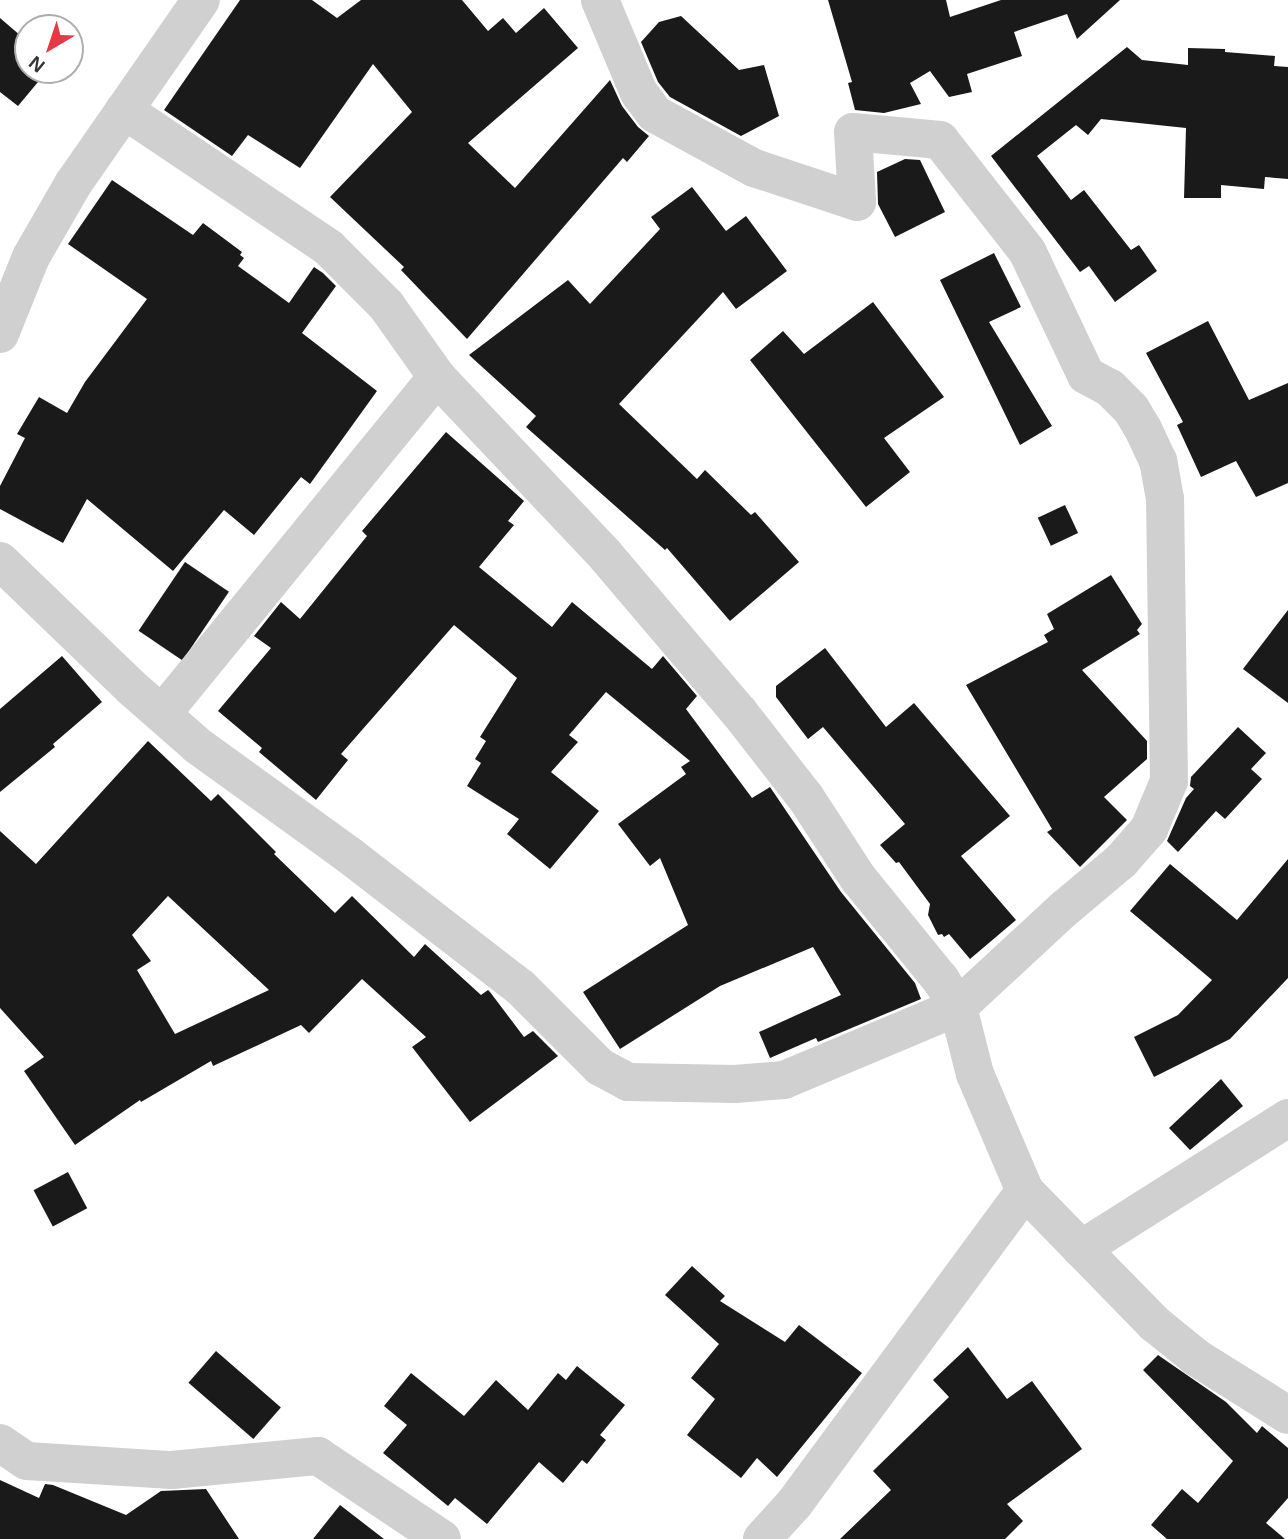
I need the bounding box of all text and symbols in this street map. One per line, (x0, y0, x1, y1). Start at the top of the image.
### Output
north arrow (14, 14, 84, 84)
text: N (25, 52, 49, 77)

